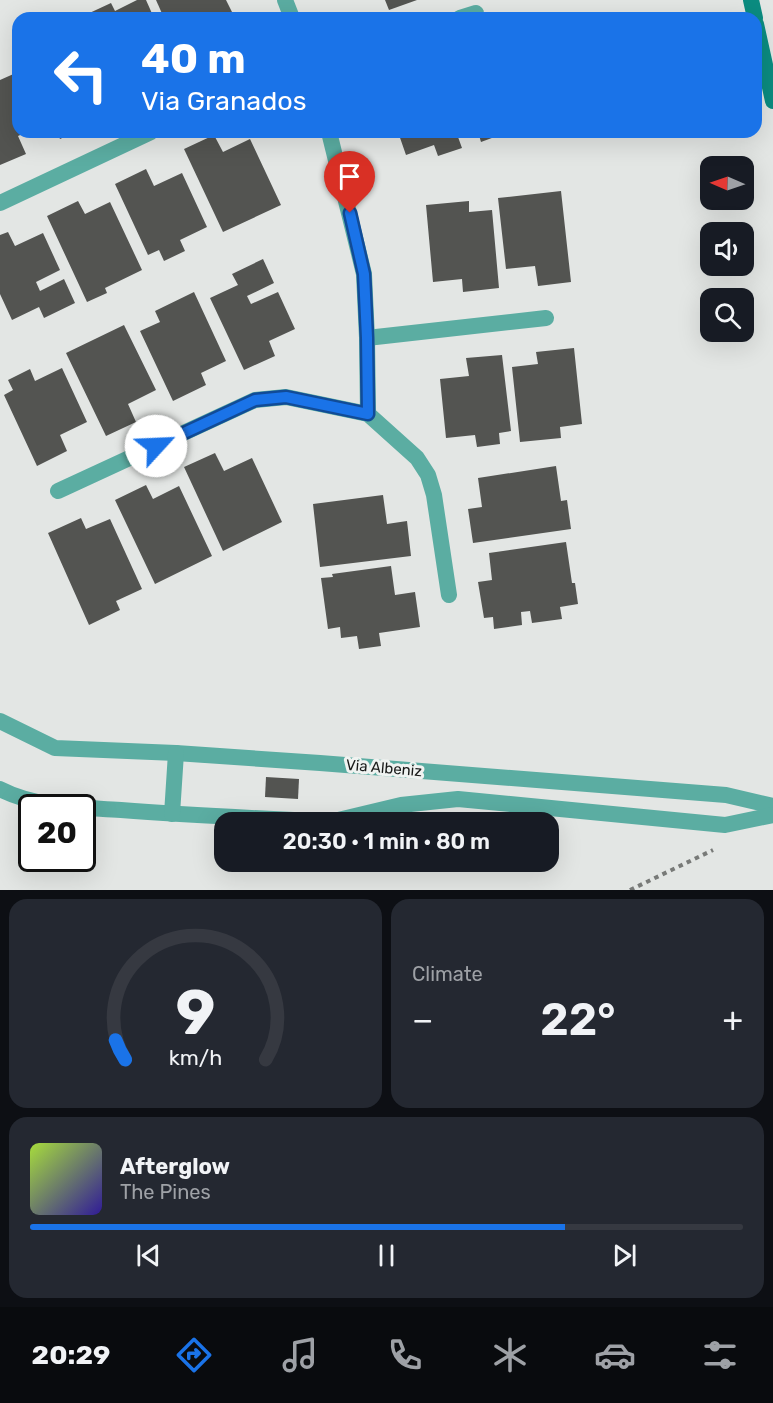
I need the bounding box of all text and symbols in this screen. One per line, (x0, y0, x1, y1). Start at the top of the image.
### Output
text: 40 m (141, 34, 246, 84)
icon: left (42, 36, 120, 114)
text: Via Granados (141, 85, 307, 117)
pin (324, 151, 375, 213)
north arrow (700, 156, 754, 210)
map controls (700, 156, 754, 342)
icon: arrive (333, 160, 366, 193)
button: sound (700, 222, 754, 276)
button: search (700, 288, 754, 342)
position arrow (124, 414, 188, 478)
street label: Via Albeniz (345, 756, 423, 780)
speed limit sign: 20 (18, 794, 96, 872)
text: 20:30 · 1 min · 80 m (283, 828, 490, 855)
text: Climate (412, 962, 483, 986)
text: 9 (175, 976, 215, 1050)
text: 22° (540, 993, 616, 1046)
text: − (412, 1000, 433, 1039)
text: + (722, 1000, 743, 1039)
text: km/h (169, 1046, 222, 1071)
text: Afterglow (120, 1153, 230, 1180)
text: The Pines (120, 1180, 211, 1204)
icon: previous (132, 1239, 165, 1272)
icon: pause (370, 1239, 403, 1272)
icon: next (608, 1239, 641, 1272)
icon: directions (173, 1334, 215, 1376)
icon: music (279, 1334, 321, 1376)
icon: phone (384, 1334, 426, 1376)
icon: climate (489, 1334, 531, 1376)
icon: car (594, 1334, 636, 1376)
icon: filters (699, 1334, 741, 1376)
text: 20:29 (32, 1339, 110, 1371)

